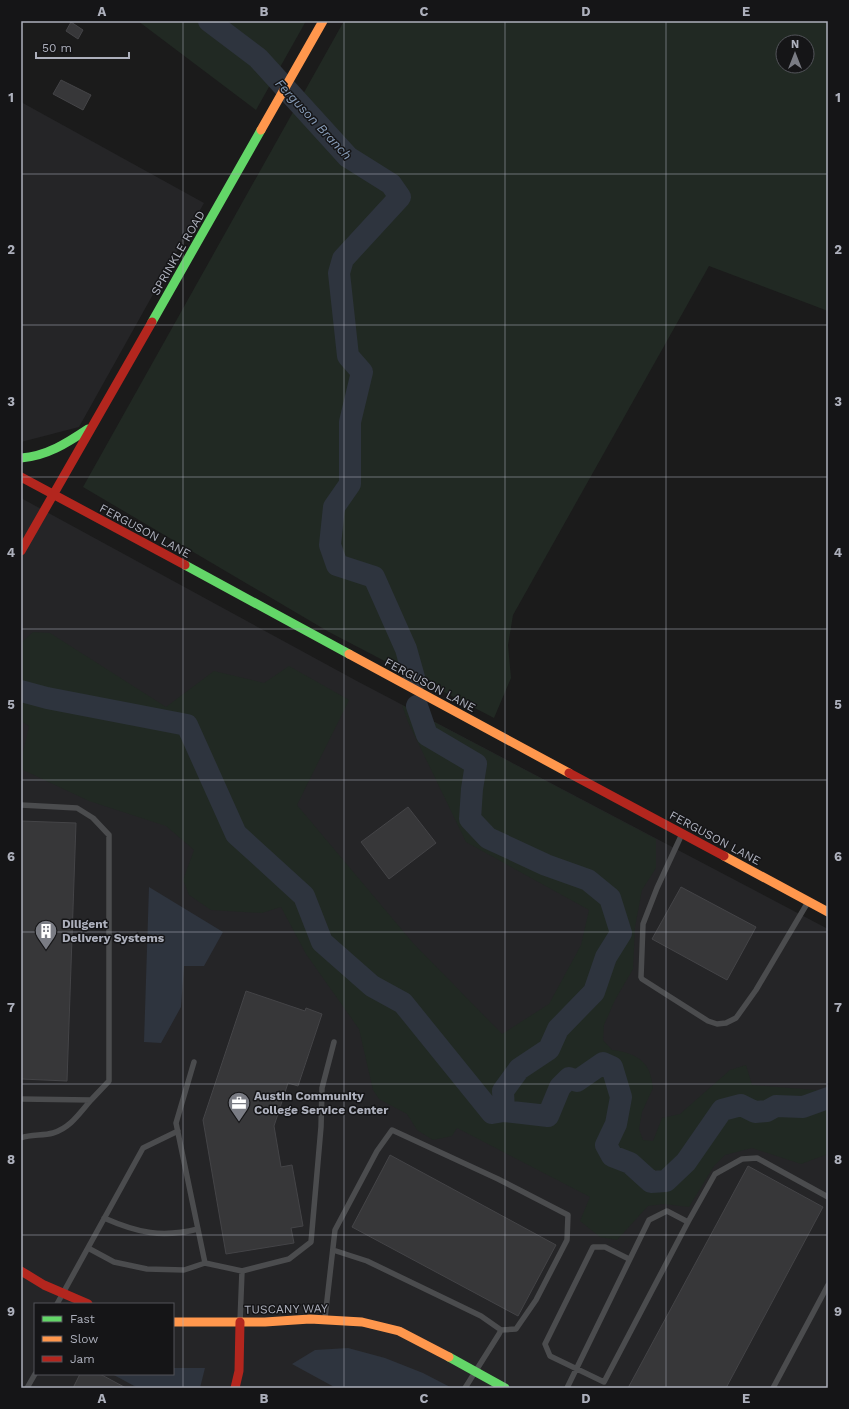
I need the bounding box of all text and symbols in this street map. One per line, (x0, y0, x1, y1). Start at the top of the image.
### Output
text: A (98, 4, 107, 19)
text: B (260, 4, 269, 19)
text: C (420, 4, 429, 19)
text: D (581, 4, 591, 19)
text: E (742, 4, 750, 19)
scale bar (36, 34, 129, 60)
north arrow (775, 34, 815, 74)
text: N (791, 38, 799, 51)
text: 50 m (42, 41, 72, 55)
water label: Ferguson Branch (272, 76, 355, 163)
text: 1 (8, 90, 14, 105)
text: 1 (835, 90, 841, 105)
street label: SPRINKLE ROAD (148, 208, 208, 298)
text: 2 (7, 242, 15, 257)
text: 2 (834, 242, 842, 257)
text: 3 (7, 394, 15, 409)
text: 3 (834, 394, 842, 409)
street label: FERGUSON LANE (97, 501, 193, 561)
text: 4 (7, 545, 16, 560)
text: 4 (834, 545, 843, 560)
street label: FERGUSON LANE (382, 655, 478, 715)
text: 5 (7, 697, 15, 712)
text: 5 (834, 697, 842, 712)
street label: FERGUSON LANE (667, 808, 763, 868)
text: 6 (7, 849, 15, 864)
text: 6 (834, 849, 842, 864)
place label: Diligent Delivery Systems (62, 917, 165, 945)
building icon: Diligent Delivery Systems (33, 918, 59, 951)
text: 7 (7, 1000, 15, 1015)
text: 7 (834, 1000, 842, 1015)
place label: Austin Community College Service Center (254, 1089, 389, 1117)
office icon: Austin Community College Service Center (226, 1090, 252, 1123)
text: 8 (7, 1152, 15, 1167)
text: 8 (834, 1152, 842, 1167)
street label: TUSCANY WAY (244, 1301, 328, 1317)
legend (34, 1303, 174, 1375)
text: 9 (7, 1304, 15, 1319)
text: 9 (834, 1304, 842, 1319)
text: Fast (70, 1312, 95, 1326)
text: Slow (70, 1332, 98, 1346)
text: Jam (70, 1352, 95, 1366)
text: A (98, 1391, 107, 1406)
text: B (260, 1391, 269, 1406)
text: C (420, 1391, 429, 1406)
text: D (581, 1391, 591, 1406)
text: E (742, 1391, 750, 1406)

